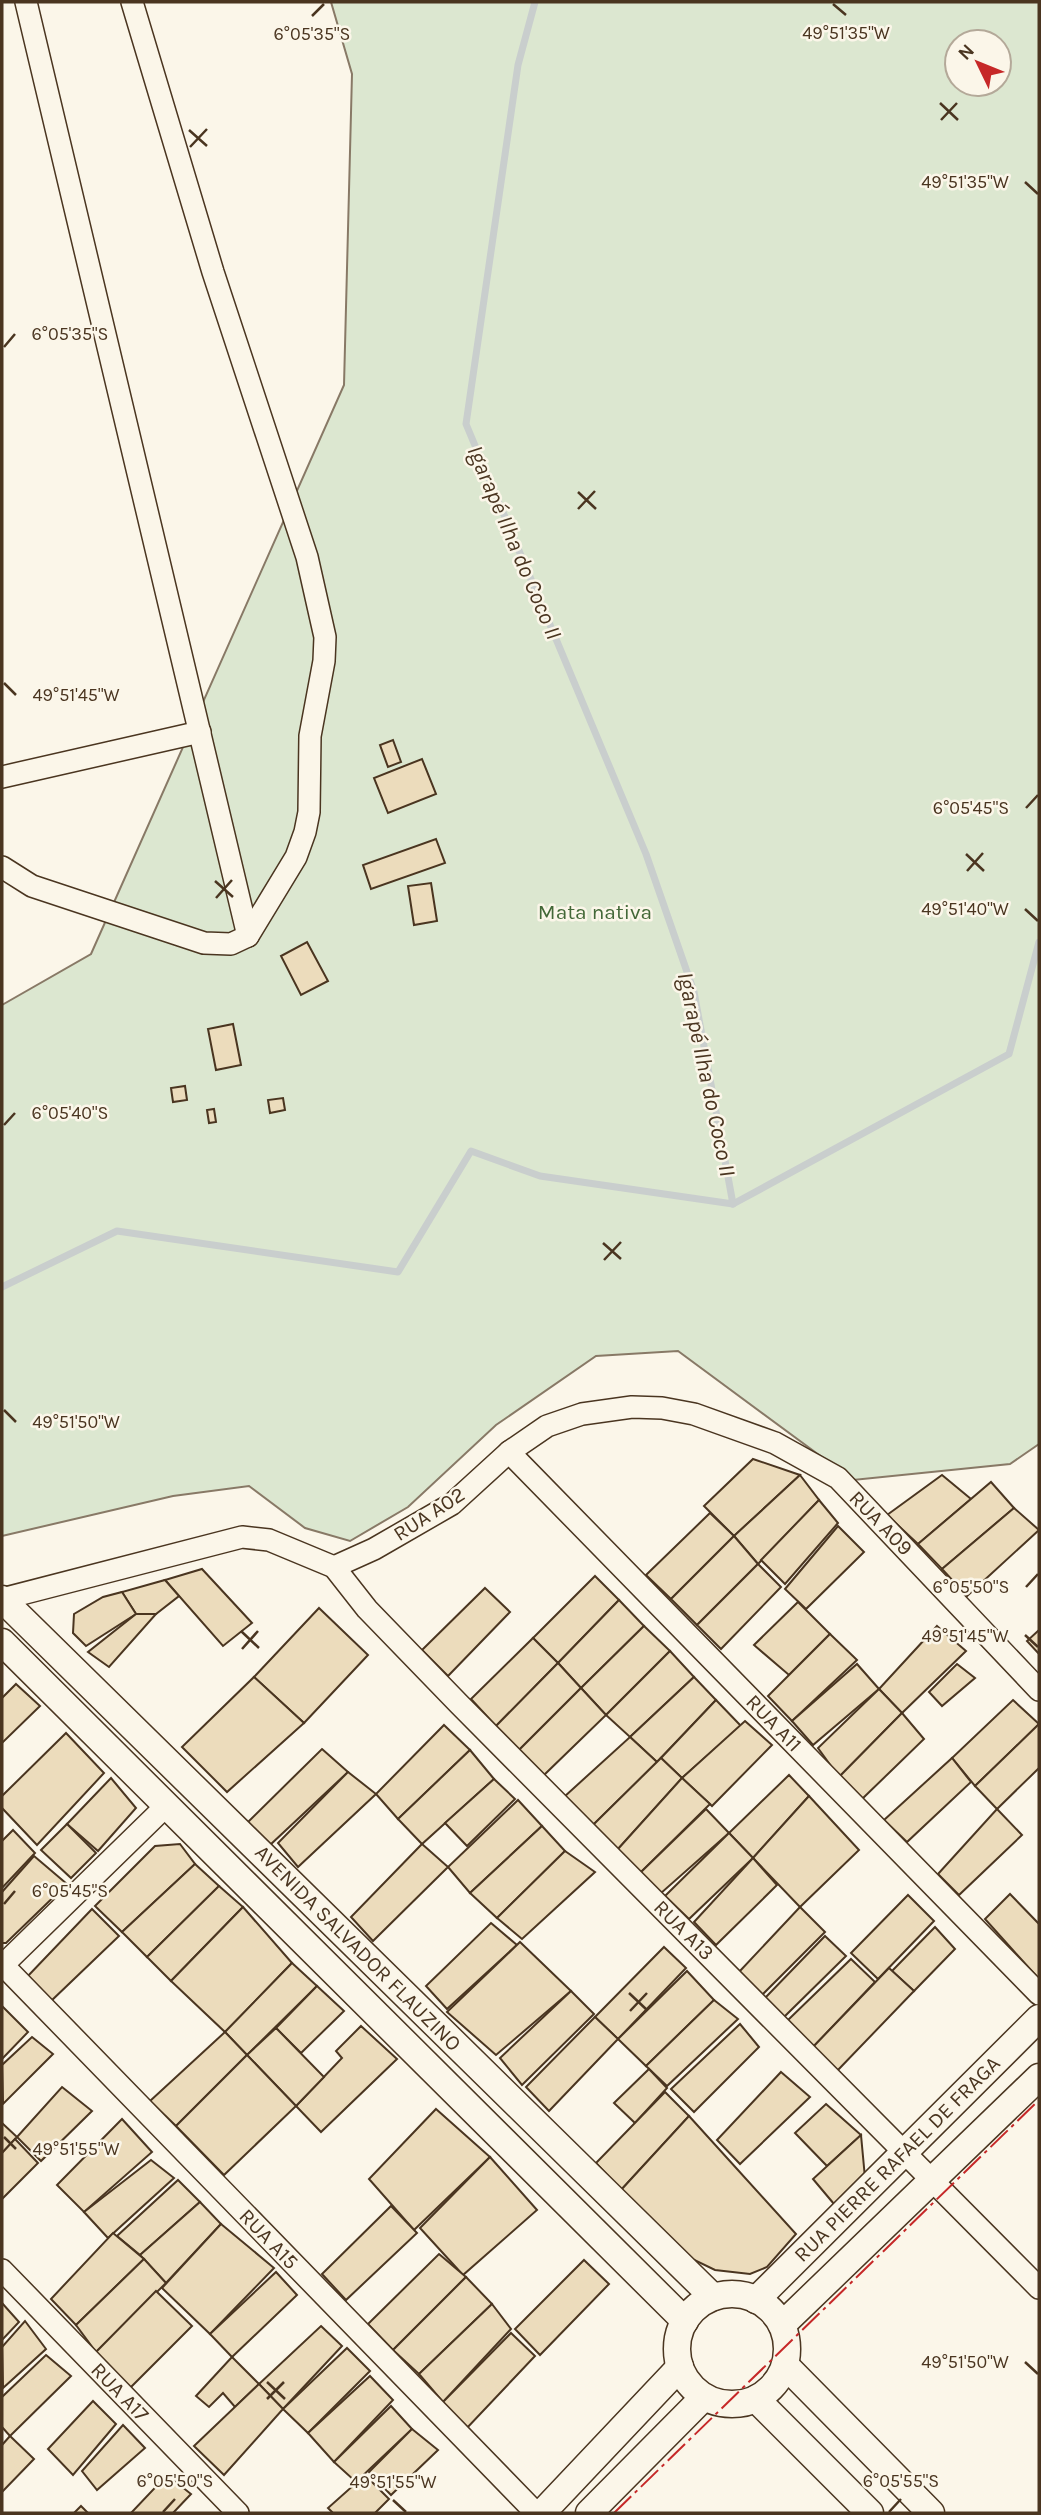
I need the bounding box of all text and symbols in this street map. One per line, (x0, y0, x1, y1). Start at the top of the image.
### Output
text: 49°51'35"W (802, 22, 890, 44)
text: 6°05'35"S (274, 23, 350, 45)
north arrow (943, 28, 1013, 98)
text: N (954, 40, 979, 65)
text: 49°51'35"W (921, 171, 1009, 193)
text: 6°05'35"S (32, 323, 108, 345)
water label: Igarapé Ilha do Coco II (461, 441, 568, 643)
text: 49°51'45"W (33, 684, 119, 706)
text: 6°05'45"S (933, 797, 1009, 819)
text: 49°51'40"W (921, 898, 1009, 920)
park label: Mata nativa (538, 900, 652, 924)
water label: Igarapé Ilha do Coco II (672, 970, 741, 1179)
text: 6°05'40"S (32, 1102, 108, 1124)
text: 49°51'50"W (32, 1411, 120, 1433)
street label: RUA A02 (389, 1482, 469, 1546)
street label: RUA A09 (844, 1486, 918, 1560)
text: 6°05'50"S (933, 1576, 1009, 1598)
text: 49°51'45"W (922, 1625, 1008, 1647)
street label: RUA A11 (741, 1690, 807, 1756)
street label: AVENIDA SALVADOR FLAUZINO (250, 1840, 466, 2056)
text: 6°05'45"S (32, 1880, 108, 1902)
street label: RUA A13 (649, 1895, 719, 1965)
street label: RUA PIERRE RAFAEL DE FRAGA (789, 2051, 1005, 2267)
text: 49°51'55"W (32, 2138, 120, 2160)
street label: RUA A15 (234, 2204, 304, 2274)
text: 49°51'50"W (921, 2351, 1009, 2373)
street label: RUA A17 (86, 2358, 154, 2427)
text: 6°05'50"S (137, 2470, 213, 2492)
text: 6°05'55"S (863, 2470, 939, 2492)
text: 49°51'55"W (349, 2471, 437, 2493)

